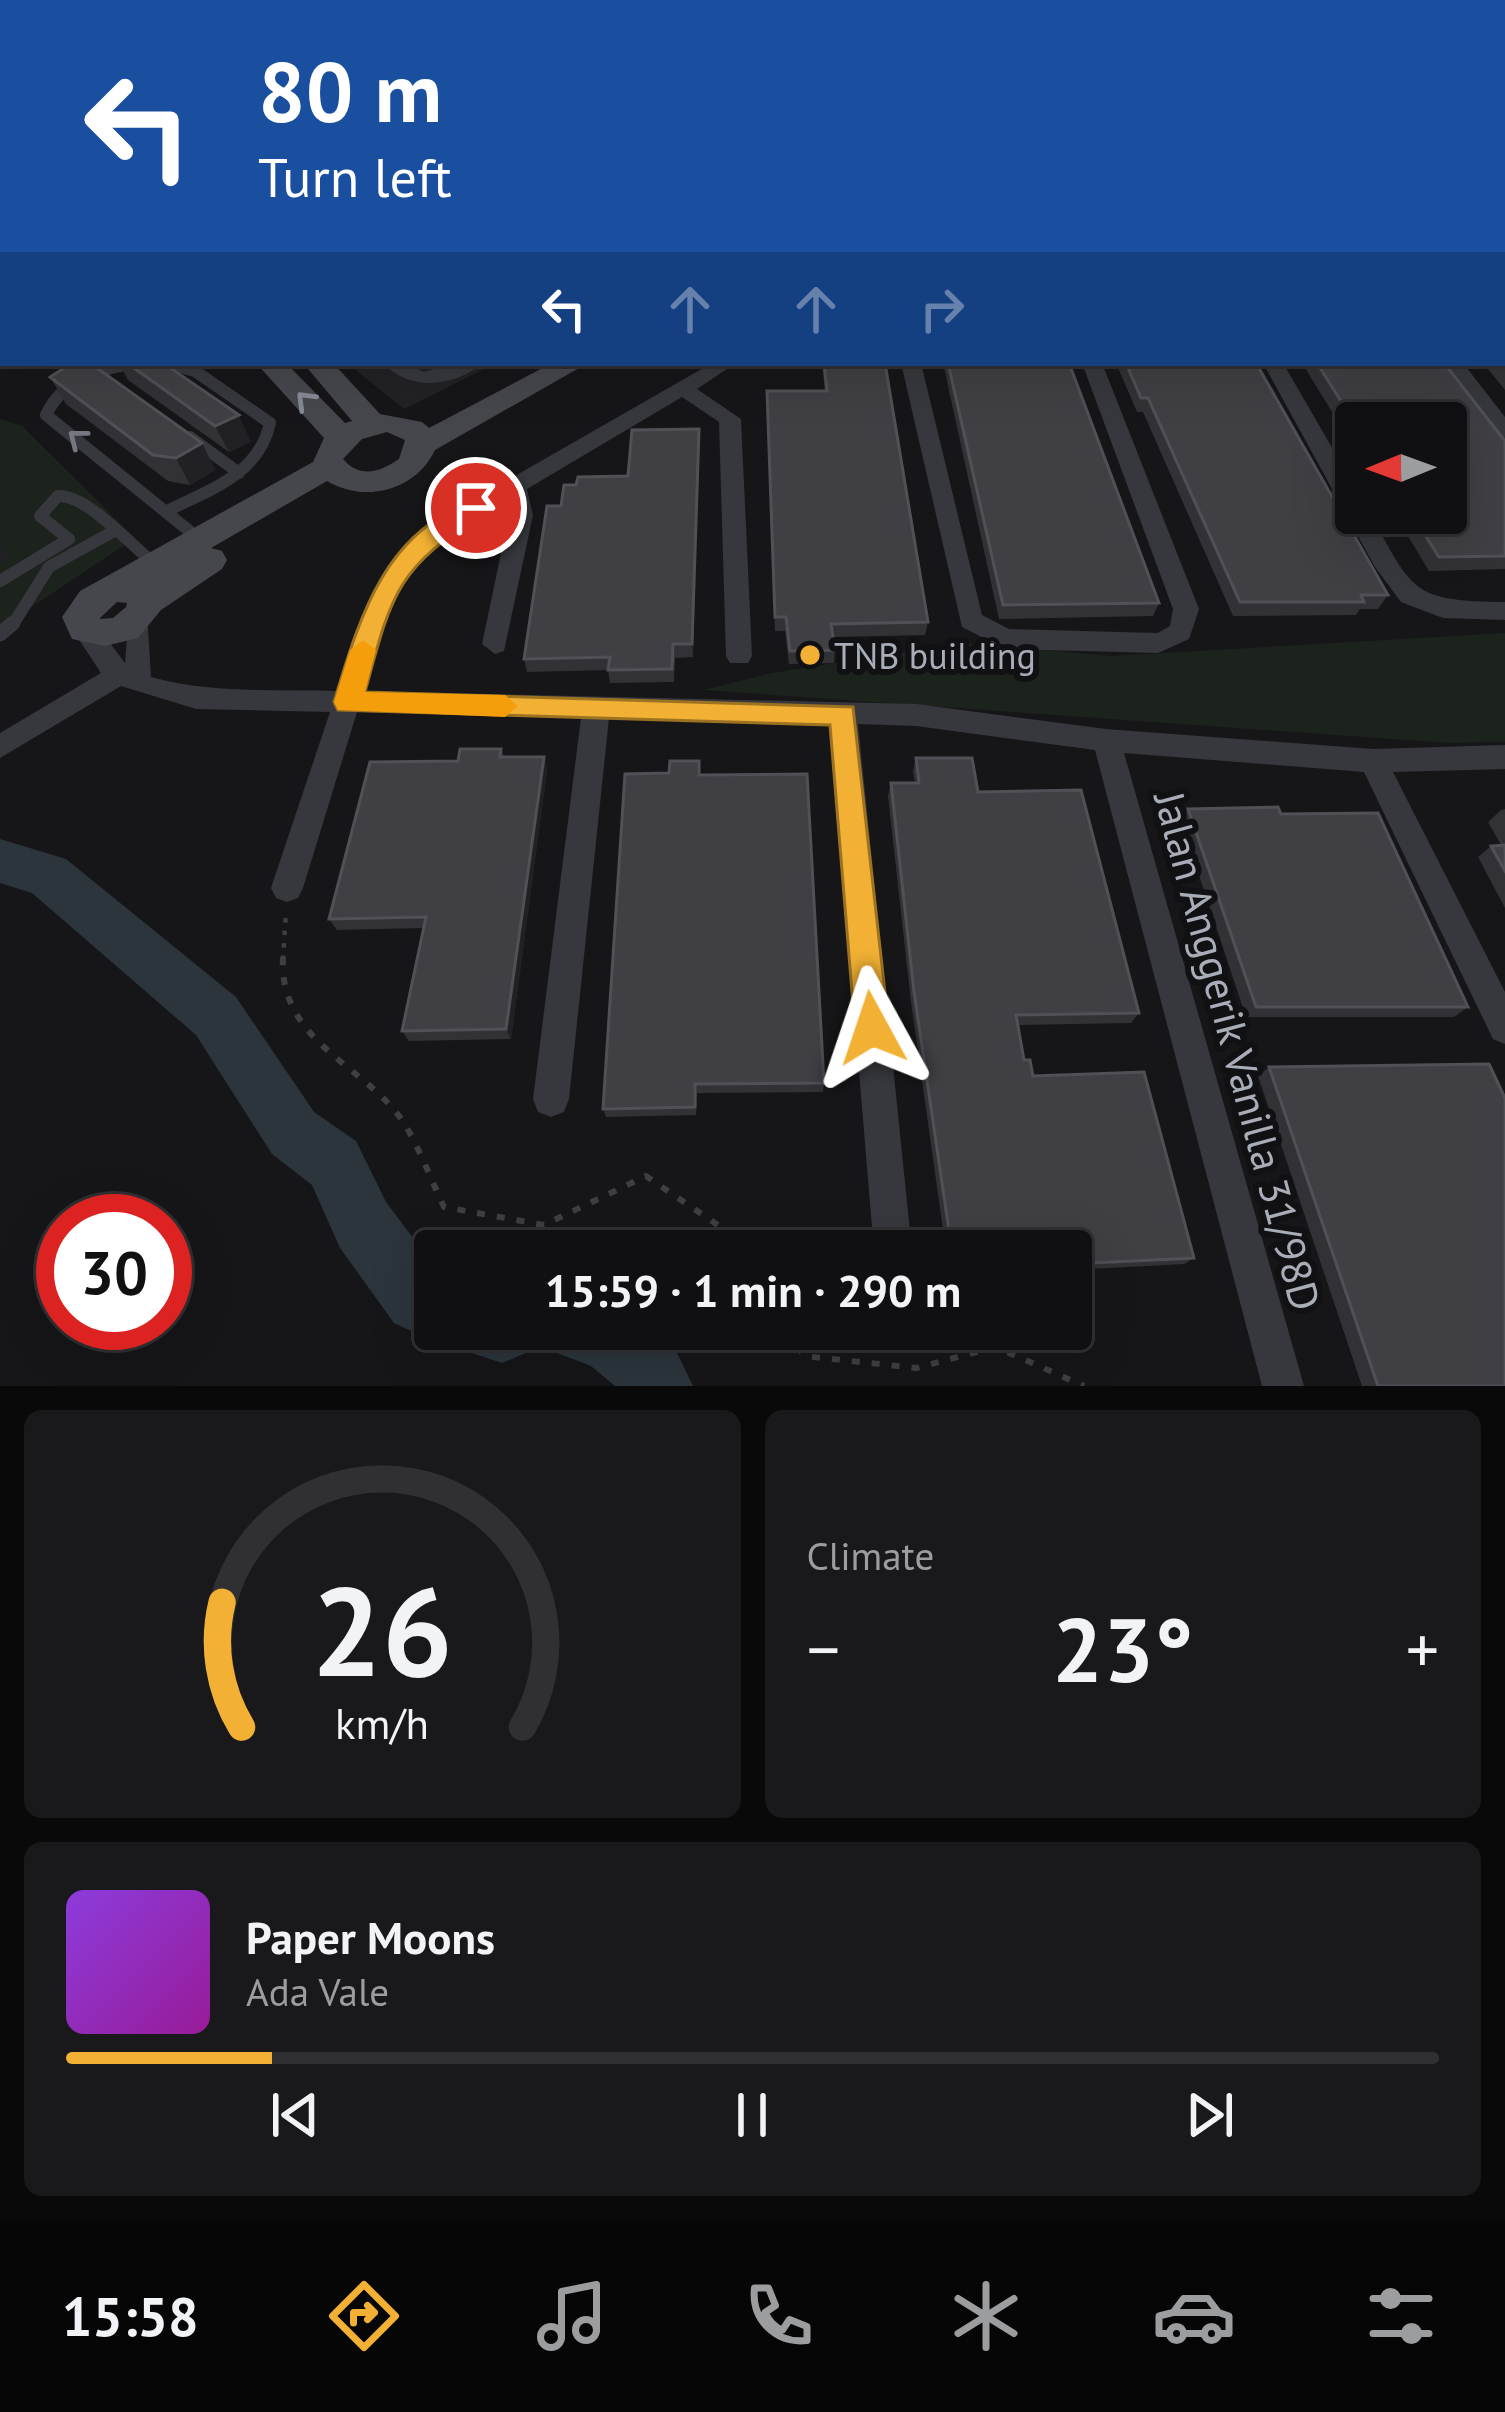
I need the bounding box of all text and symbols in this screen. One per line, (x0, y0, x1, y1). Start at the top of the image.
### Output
text: 80 m (258, 36, 442, 145)
icon: left (60, 48, 216, 204)
text: Turn left (258, 142, 452, 212)
icon: left (531, 276, 597, 342)
icon: ahead (657, 276, 723, 342)
icon: ahead (783, 276, 849, 342)
icon: right (909, 276, 975, 342)
one-way arrow (297, 392, 319, 414)
north arrow (1335, 402, 1467, 534)
map controls (1335, 402, 1467, 534)
one-way arrow (68, 431, 90, 453)
pin (425, 457, 527, 559)
icon: arrive (443, 475, 509, 541)
place label: TNB building (834, 632, 1036, 679)
marker: TNB building (797, 642, 823, 668)
street label: Jalan Anggerik Vanilla 31/98D (1142, 784, 1334, 1316)
position arrow (809, 965, 935, 1091)
speed limit sign: 30 (36, 1194, 192, 1350)
text: 15:59 · 1 min · 290 m (545, 1261, 961, 1319)
text: Climate (807, 1530, 934, 1581)
text: 26 (311, 1549, 453, 1710)
text: 23° (1052, 1590, 1193, 1707)
text: − (807, 1606, 840, 1691)
text: + (1406, 1606, 1439, 1691)
text: km/h (335, 1695, 429, 1751)
text: Paper Moons (246, 1908, 495, 1966)
text: Ada Vale (246, 1966, 389, 2017)
icon: previous (262, 2082, 328, 2148)
icon: pause (719, 2082, 785, 2148)
icon: next (1177, 2082, 1243, 2148)
icon: directions (322, 2274, 406, 2358)
icon: music (530, 2274, 614, 2358)
icon: phone (737, 2274, 821, 2358)
icon: climate (944, 2274, 1028, 2358)
icon: car (1152, 2274, 1236, 2358)
icon: filters (1359, 2274, 1443, 2358)
text: 15:58 (62, 2281, 199, 2351)

